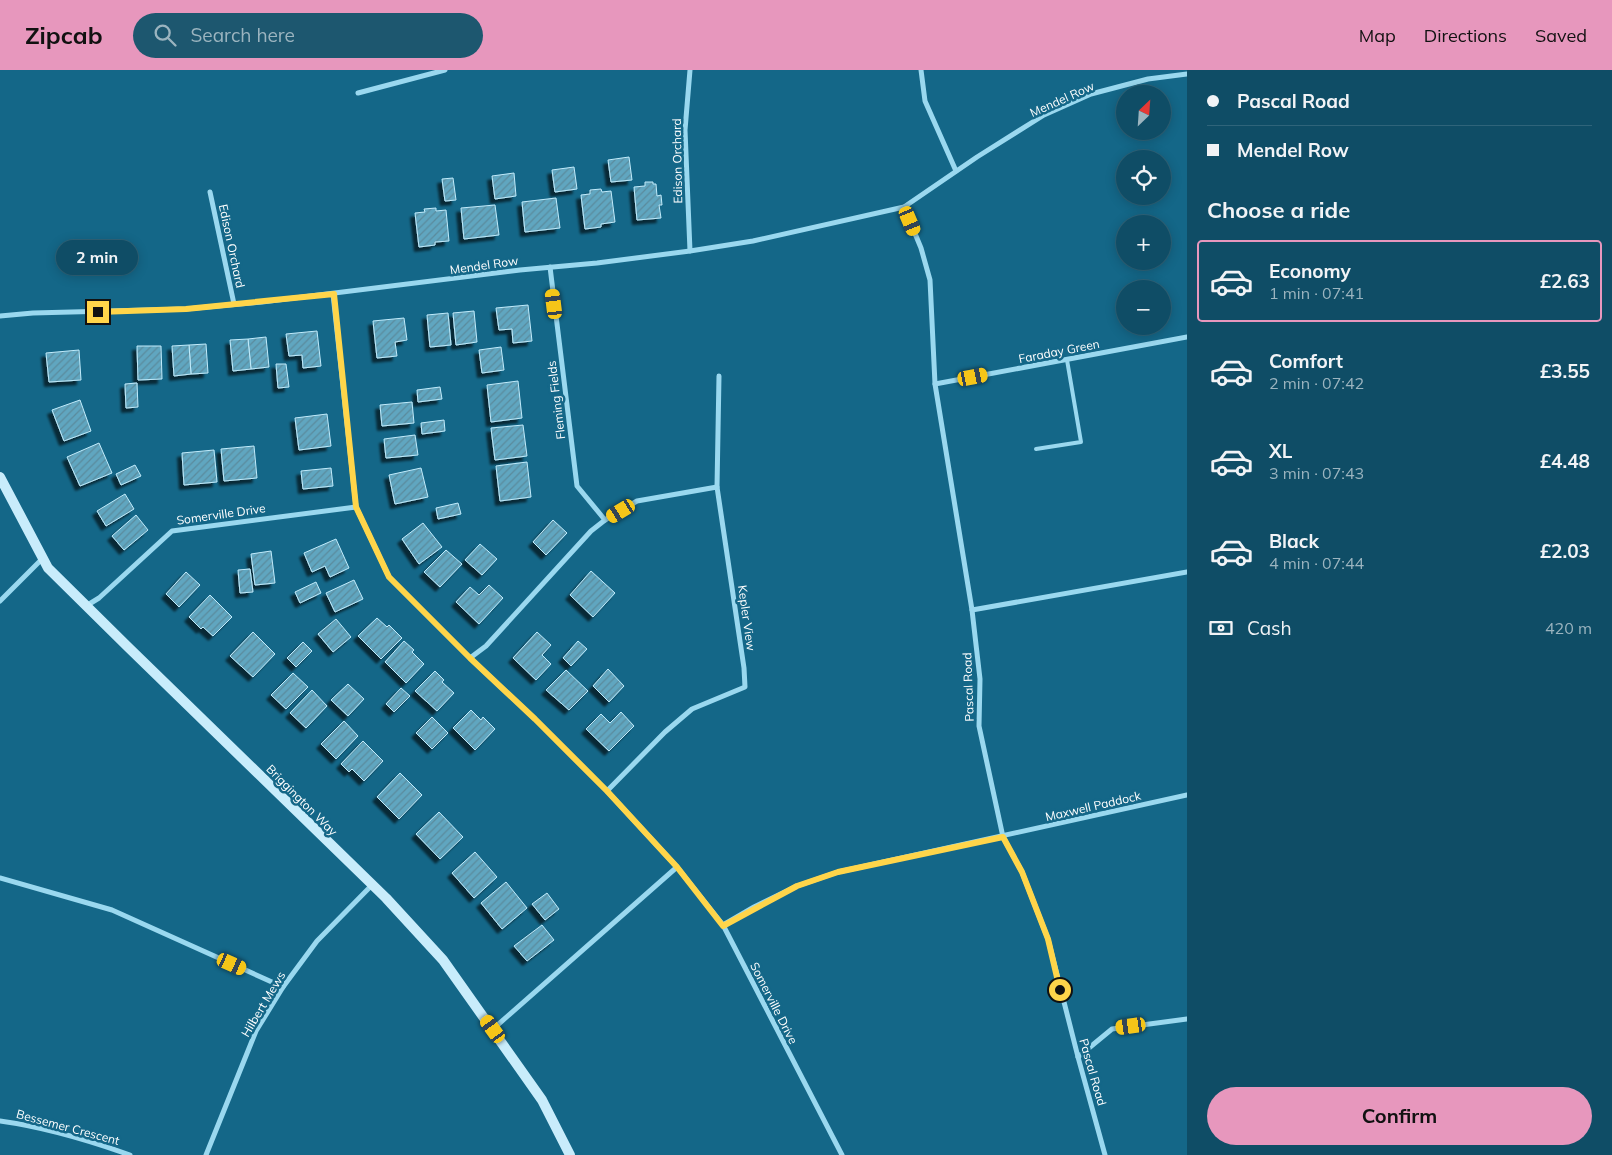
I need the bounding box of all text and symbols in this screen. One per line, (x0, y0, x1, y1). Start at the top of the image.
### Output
search box (133, 13, 483, 58)
text: Zipcab (25, 20, 103, 50)
icon: search (151, 21, 179, 49)
text: Search here (191, 23, 295, 47)
text: Map (1359, 24, 1396, 47)
text: Directions (1424, 24, 1507, 47)
text: Saved (1535, 24, 1587, 47)
street label: Mendel Row (1027, 78, 1097, 120)
north arrow (1116, 85, 1171, 140)
map controls (1116, 85, 1171, 335)
text: Pascal Road (1237, 89, 1350, 113)
street label: Edison Orchard (669, 118, 685, 204)
text: Mendel Row (1237, 138, 1349, 162)
button: locate (1116, 150, 1171, 205)
text: Choose a ride (1207, 196, 1350, 224)
street label: Edison Orchard (216, 203, 248, 289)
car (897, 204, 922, 238)
button: + (1116, 215, 1171, 270)
callout: 2 min (57, 240, 139, 274)
text: 2 min (76, 247, 118, 267)
street label: Mendel Row (449, 253, 520, 277)
icon: car (1209, 259, 1254, 304)
text: Economy (1269, 259, 1351, 283)
text: £2.63 (1540, 269, 1590, 293)
button: − (1116, 280, 1171, 335)
text: 1 min · 07:41 (1269, 283, 1364, 303)
car (544, 288, 563, 320)
route end (87, 301, 109, 323)
street label: Faraday Green (1017, 336, 1101, 366)
icon: car (1209, 349, 1254, 394)
text: Comfort (1269, 349, 1343, 373)
text: £3.55 (1540, 359, 1590, 383)
street label: Fleming Fields (544, 360, 568, 440)
car (956, 367, 989, 387)
text: 2 min · 07:42 (1269, 373, 1364, 393)
icon: car (1209, 439, 1254, 484)
text: XL (1269, 439, 1292, 463)
text: £4.48 (1540, 449, 1590, 473)
text: 3 min · 07:43 (1269, 463, 1364, 483)
car (604, 497, 637, 525)
street label: Somerville Drive (176, 500, 266, 528)
icon: car (1209, 529, 1254, 574)
text: Black (1269, 529, 1319, 553)
text: £2.03 (1540, 539, 1590, 563)
text: 4 min · 07:44 (1269, 553, 1364, 573)
street label: Kepler View (735, 584, 759, 652)
icon: cash (1207, 614, 1235, 642)
text: Cash (1247, 616, 1292, 640)
text: 420 m (1545, 618, 1592, 638)
street label: Pascal Road (959, 652, 977, 722)
street label: Briggington Way (263, 761, 341, 839)
street label: Maxwell Paddock (1044, 788, 1143, 824)
car (215, 951, 248, 977)
street label: Somerville Drive (747, 960, 801, 1046)
street label: Hilbert Mews (238, 969, 288, 1039)
route start (1049, 979, 1071, 1001)
car (478, 1012, 507, 1046)
car (1115, 1016, 1146, 1036)
street label: Pascal Road (1076, 1037, 1110, 1107)
button: Confirm (1207, 1087, 1592, 1145)
street label: Bessemer Crescent (15, 1106, 121, 1148)

